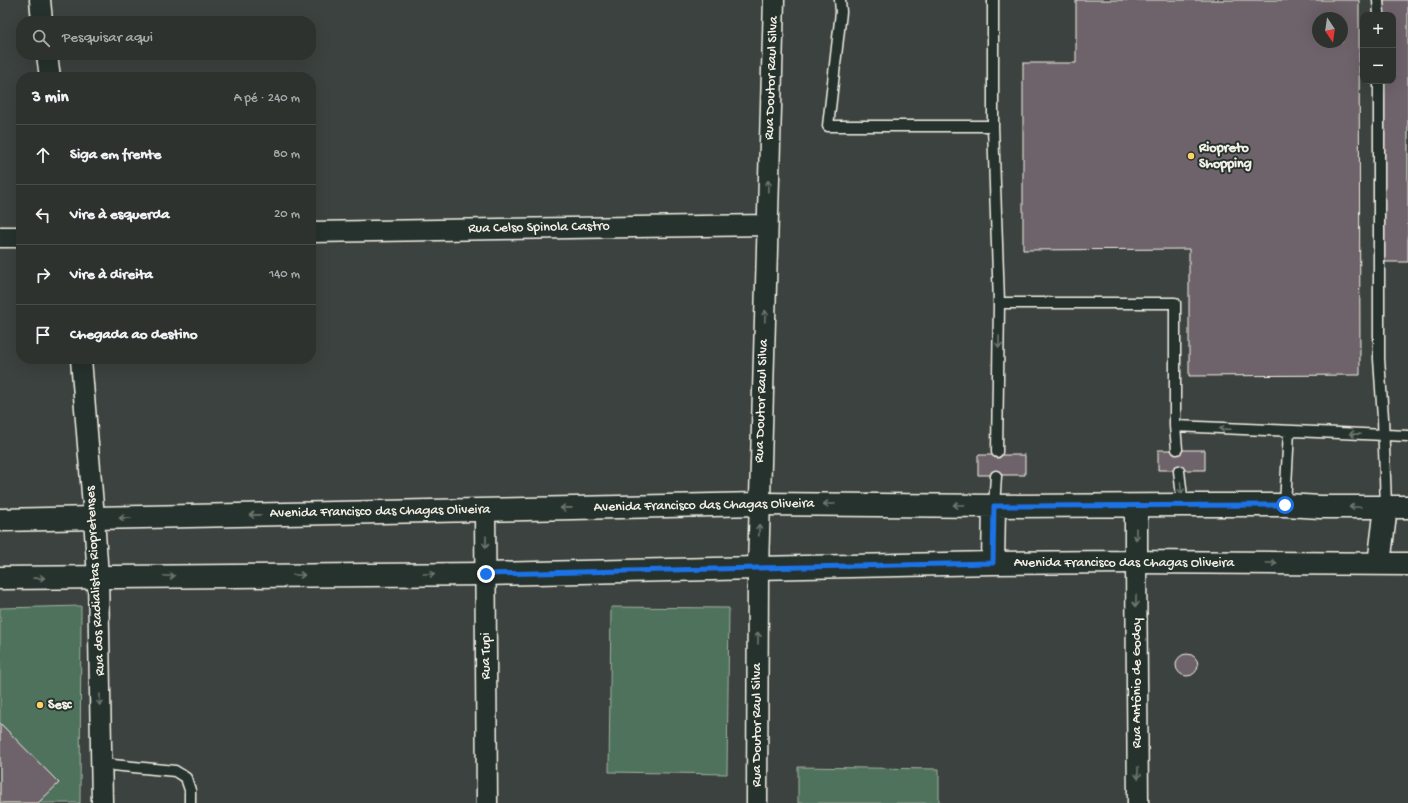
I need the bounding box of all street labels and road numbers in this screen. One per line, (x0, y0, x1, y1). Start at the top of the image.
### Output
street label: Rua Doutor Raul Silva (761, 15, 783, 140)
street label: Rua Celso Spinola Castro (468, 218, 610, 238)
street label: Rua Doutor Raul Silva (751, 338, 773, 463)
street label: Rua dos Radialistas Riopretenses (82, 485, 109, 676)
street label: Avenida Francisco das Chagas Oliveira (594, 496, 816, 516)
street label: Avenida Francisco das Chagas Oliveira (270, 502, 492, 522)
street label: Avenida Francisco das Chagas Oliveira (1014, 555, 1236, 572)
street label: Rua Antônio de Godoy (1129, 618, 1146, 748)
street label: Rua Tupi (478, 633, 495, 679)
street label: Rua Doutor Raul Silva (749, 662, 766, 787)

